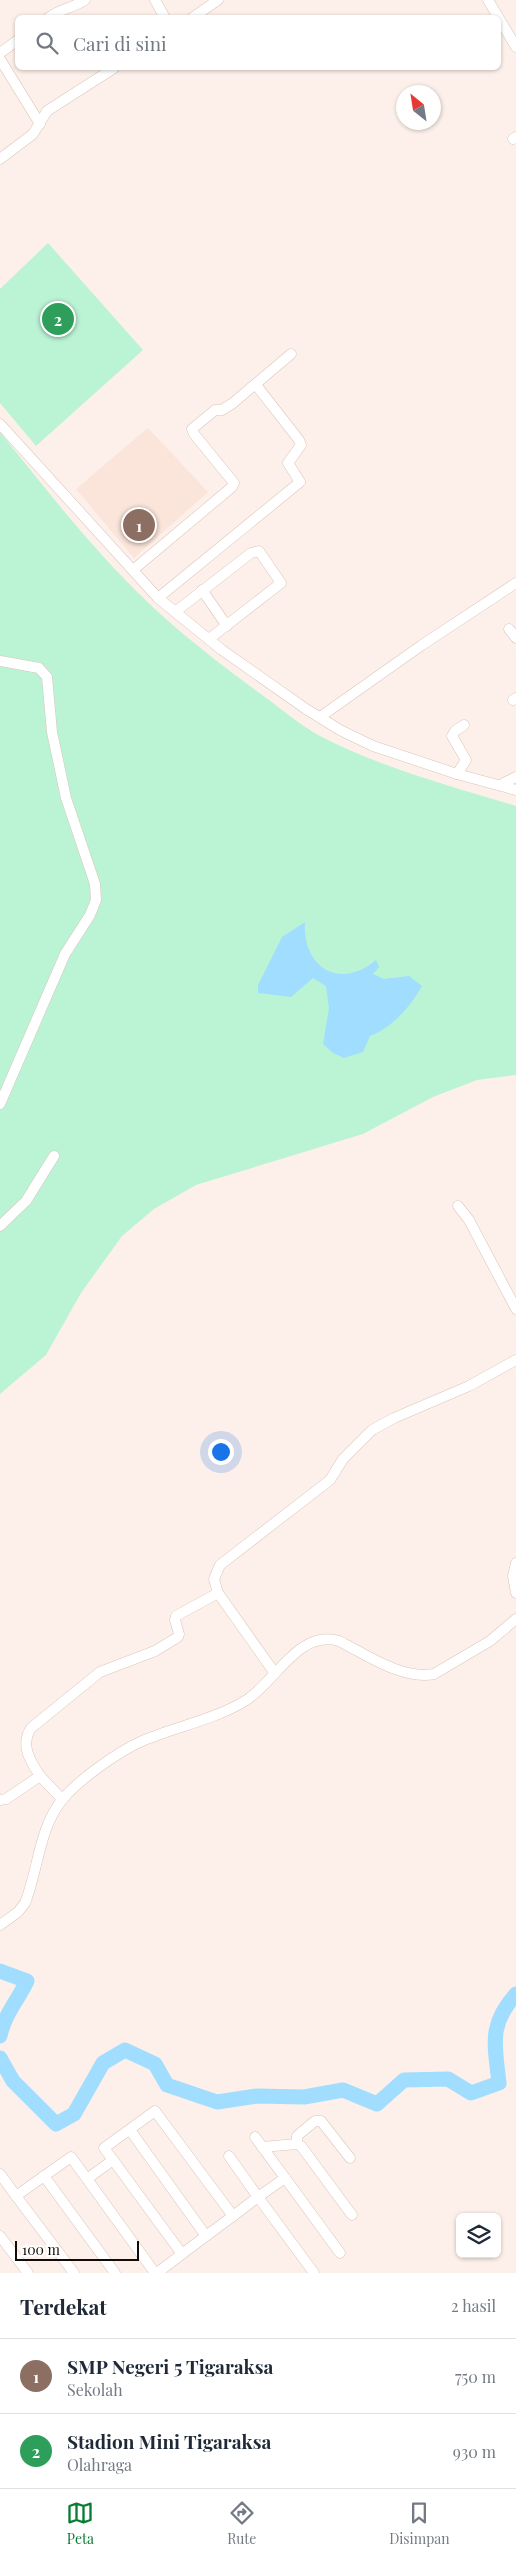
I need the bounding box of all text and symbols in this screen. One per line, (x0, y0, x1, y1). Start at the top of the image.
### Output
search box (15, 15, 501, 70)
icon: search (33, 29, 61, 57)
text: Cari di sini (73, 30, 167, 56)
north arrow (396, 85, 441, 130)
pin: 2 (42, 300, 74, 338)
pin: 1 (123, 506, 155, 544)
your location (208, 1439, 234, 1465)
map controls (456, 2213, 501, 2258)
button: layers (456, 2213, 501, 2258)
scale bar (15, 2238, 139, 2261)
text: 100 m (22, 2240, 60, 2259)
text: Terdekat (20, 2292, 107, 2320)
text: 2 hasil (451, 2295, 496, 2316)
text: SMP Negeri 5 Tigaraksa (67, 2353, 273, 2379)
text: 1 (33, 2366, 39, 2387)
text: 750 m (455, 2366, 496, 2387)
text: Sekolah (67, 2379, 123, 2400)
text: Stadion Mini Tigaraksa (67, 2428, 271, 2454)
text: 2 (32, 2441, 40, 2462)
text: 930 m (453, 2441, 496, 2462)
text: Olahraga (67, 2454, 132, 2475)
tab: Peta (66, 2499, 94, 2548)
tab: Rute (227, 2499, 256, 2548)
tab: Disimpan (389, 2499, 450, 2548)

